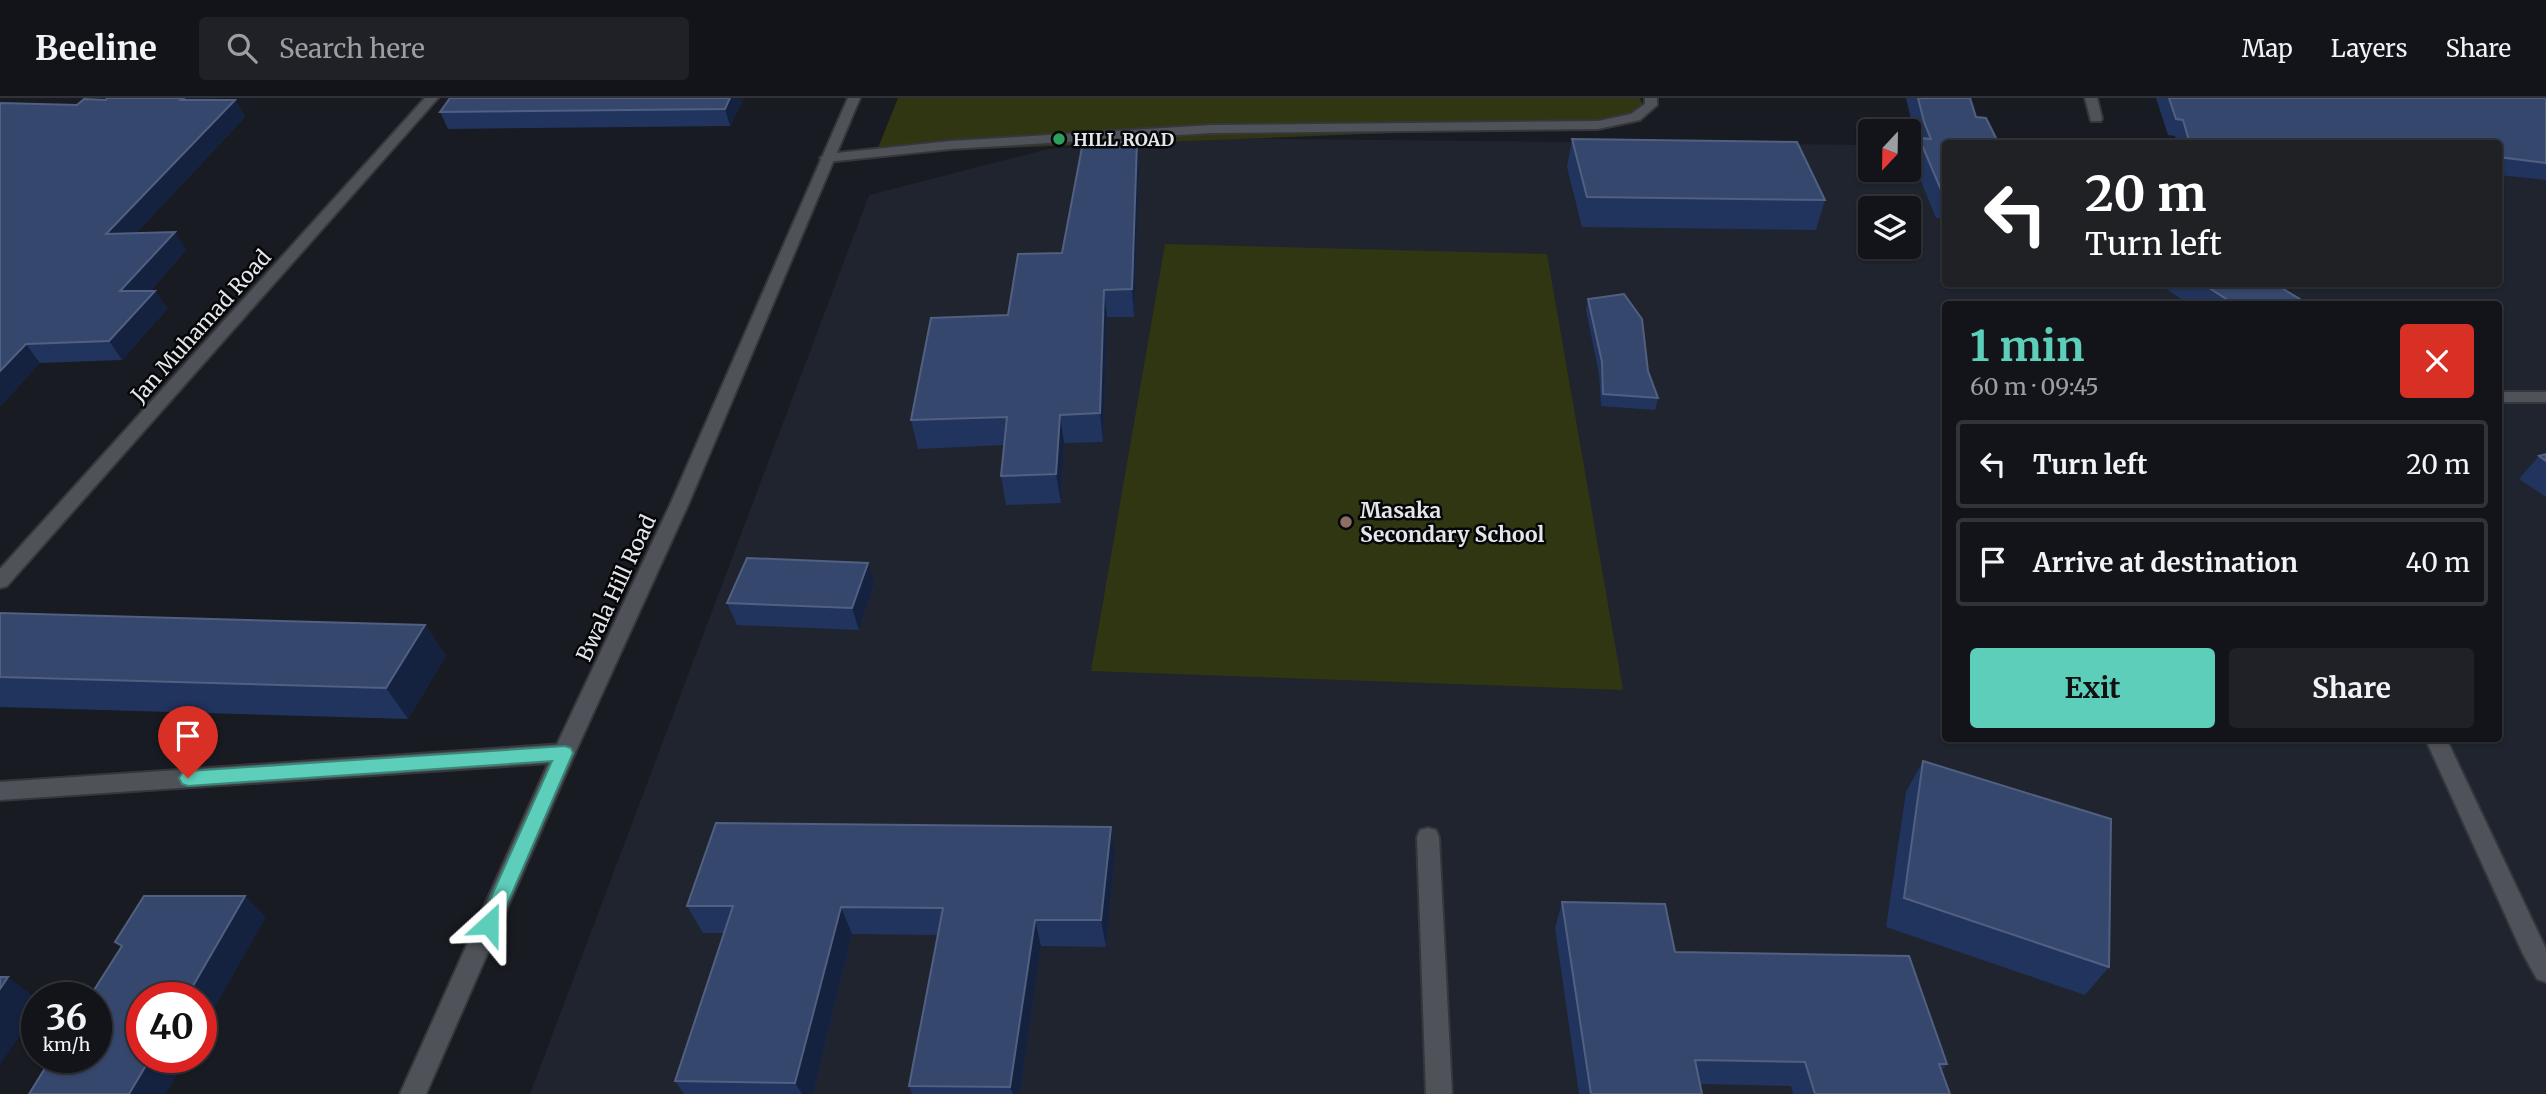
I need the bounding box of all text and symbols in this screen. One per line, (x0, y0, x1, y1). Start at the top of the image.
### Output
search box (199, 17, 689, 80)
text: Beeline (35, 28, 157, 69)
icon: search (223, 29, 261, 67)
text: Search here (279, 32, 425, 65)
text: Map (2242, 33, 2293, 64)
text: Layers (2331, 33, 2407, 64)
text: Share (2445, 33, 2511, 64)
north arrow (1858, 119, 1922, 182)
map controls (1858, 119, 1921, 259)
place label: HILL ROAD (1073, 128, 1174, 151)
marker: HILL ROAD (1051, 131, 1067, 147)
text: 20 m (2085, 163, 2206, 224)
icon: left (1970, 168, 2061, 259)
button: layers (1858, 196, 1921, 259)
text: Turn left (2085, 224, 2222, 264)
street label: Jan Muhamad Road (125, 244, 277, 409)
text: 1 min (1970, 320, 2084, 372)
button: close (2400, 324, 2474, 398)
text: 60 m · 09:45 (1970, 372, 2099, 401)
icon: left (1974, 445, 2012, 483)
text: Turn left (2033, 448, 2147, 481)
text: 20 m (2406, 448, 2470, 481)
place label: Masaka Secondary School (1360, 497, 1545, 548)
street label: Bwala Hill Road (570, 510, 662, 665)
marker: Masaka Secondary School (1338, 514, 1354, 530)
icon: arrive (1974, 543, 2012, 581)
text: Arrive at destination (2033, 546, 2298, 579)
text: 40 m (2406, 546, 2470, 579)
button: Exit (1970, 648, 2215, 728)
button: Share (2229, 648, 2474, 728)
pin (158, 706, 218, 778)
icon: arrive (169, 717, 207, 755)
position arrow (452, 887, 526, 961)
speed limit sign: 40 (126, 982, 217, 1073)
text: 36 (46, 996, 87, 1040)
text: km/h (43, 1033, 90, 1056)

